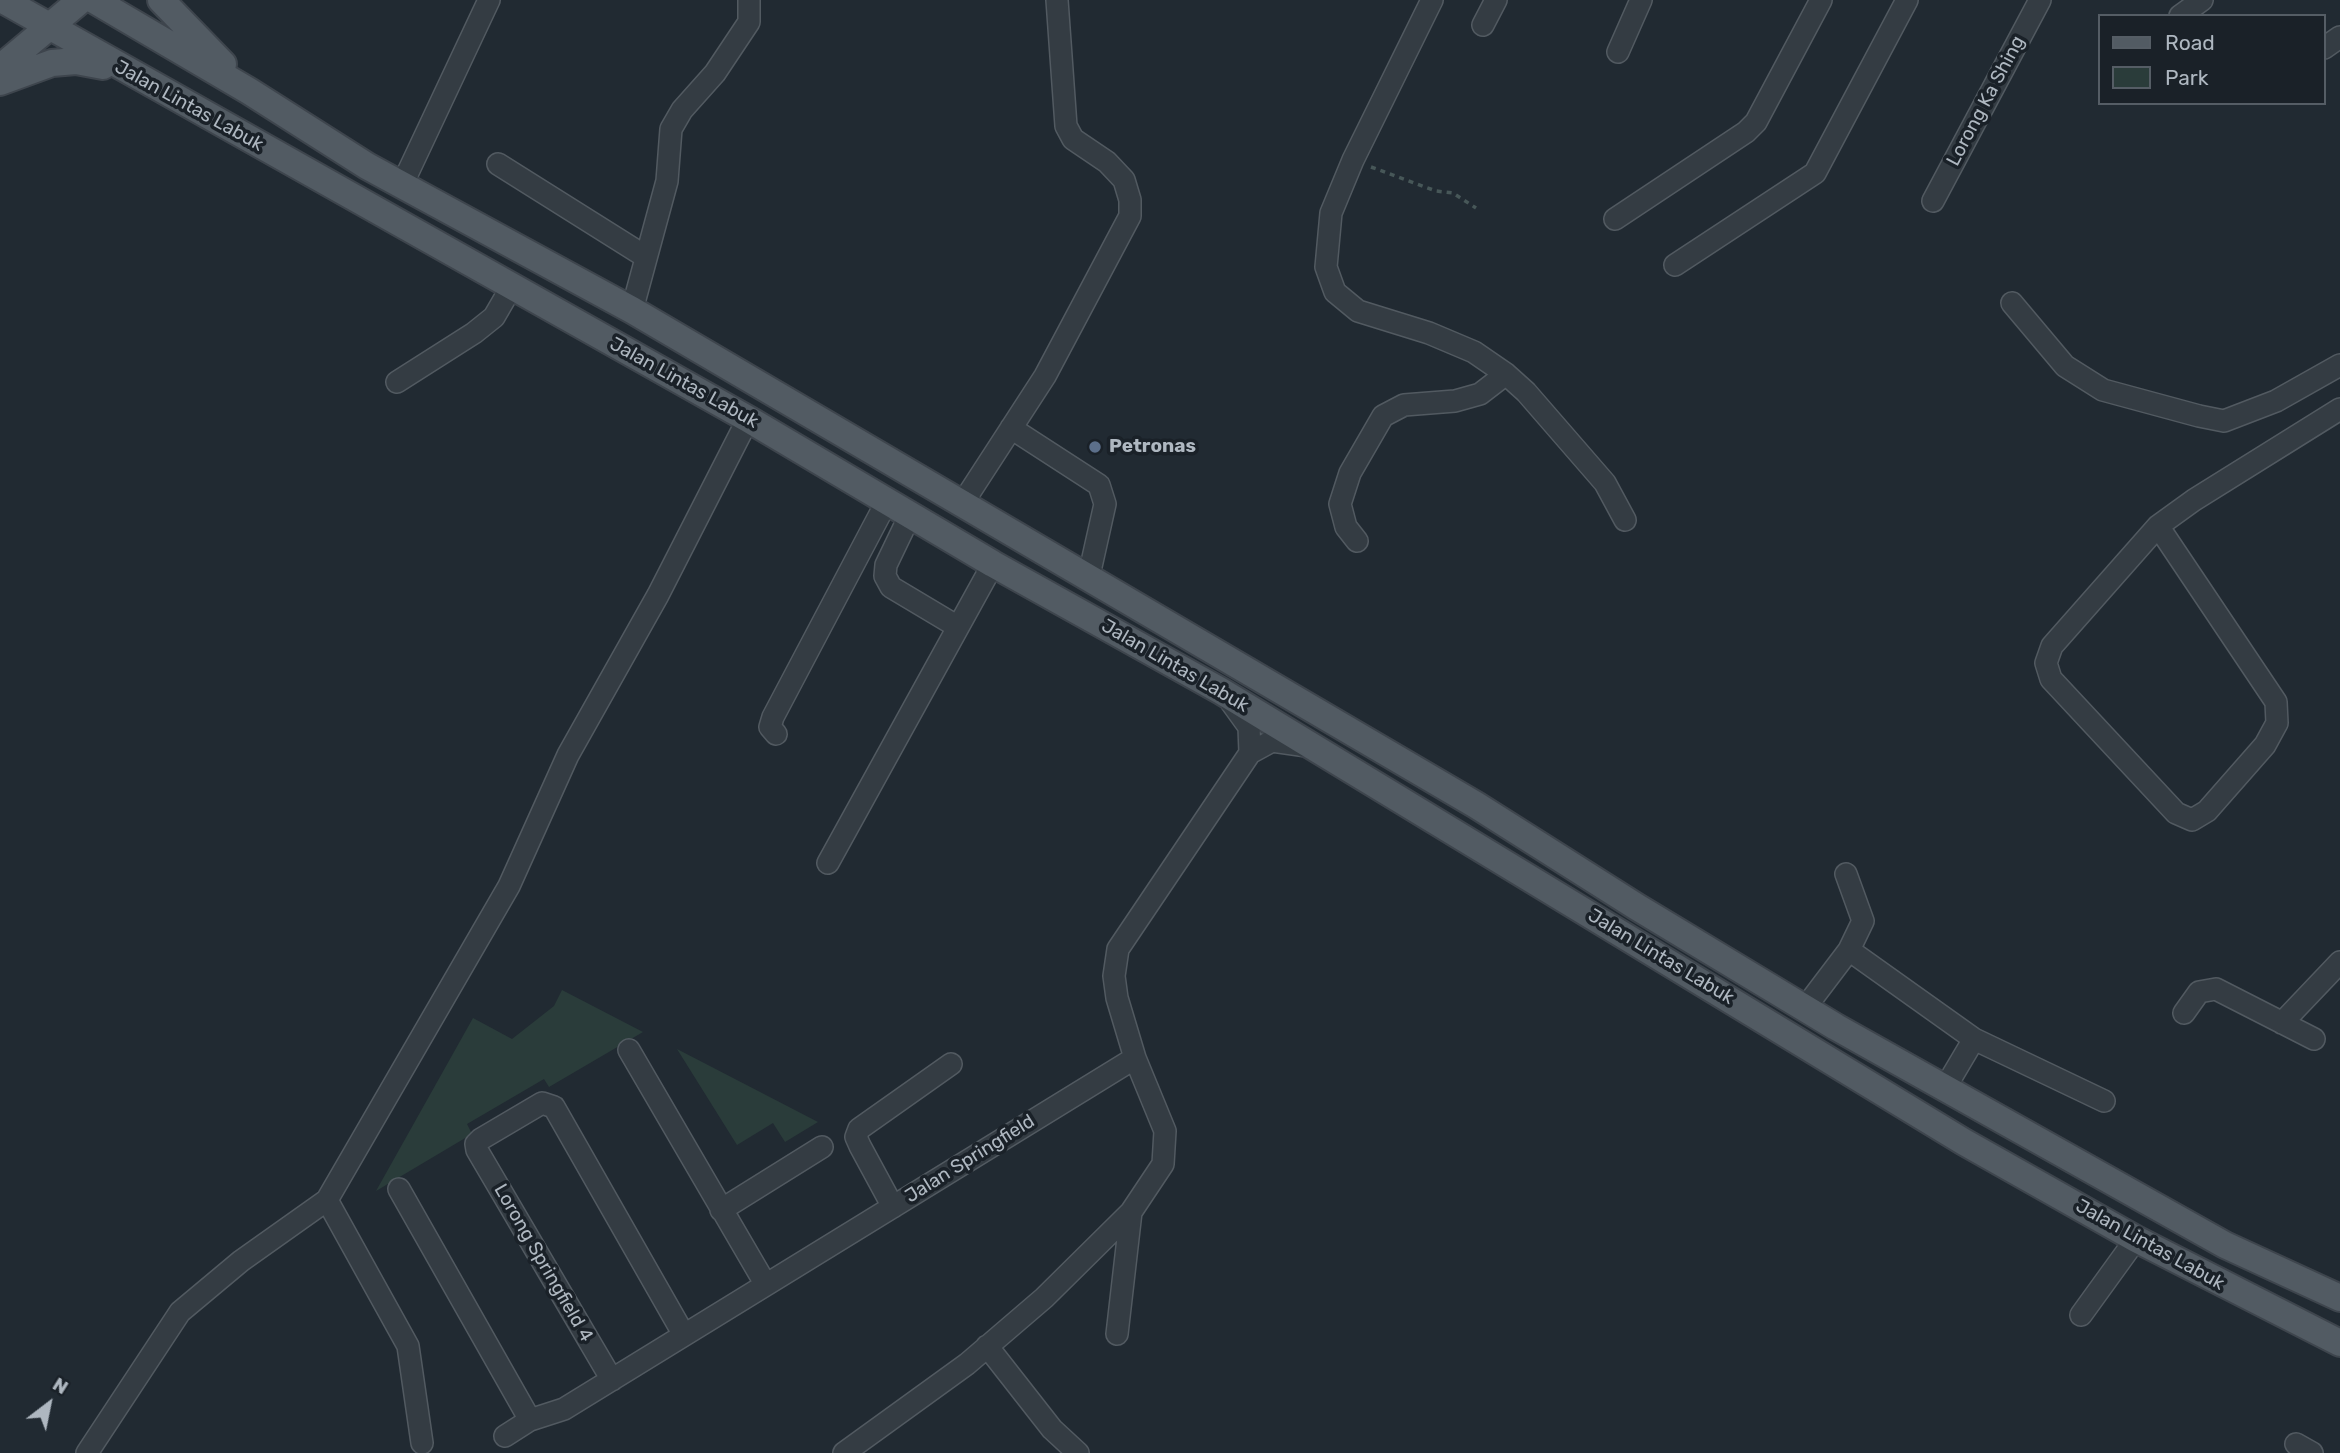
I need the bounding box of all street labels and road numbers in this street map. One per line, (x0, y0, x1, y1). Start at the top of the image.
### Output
street label: Lorong Ka Shing (1942, 32, 2030, 170)
street label: Jalan Lintas Labuk (111, 56, 267, 156)
street label: Jalan Lintas Labuk (606, 333, 762, 433)
street label: Jalan Lintas Labuk (1097, 615, 1253, 717)
street label: Jalan Lintas Labuk (1584, 904, 1738, 1010)
street label: Jalan Springfield (901, 1110, 1039, 1208)
street label: Lorong Springfield 4 (489, 1180, 597, 1346)
street label: Jalan Lintas Labuk (2072, 1195, 2228, 1295)

